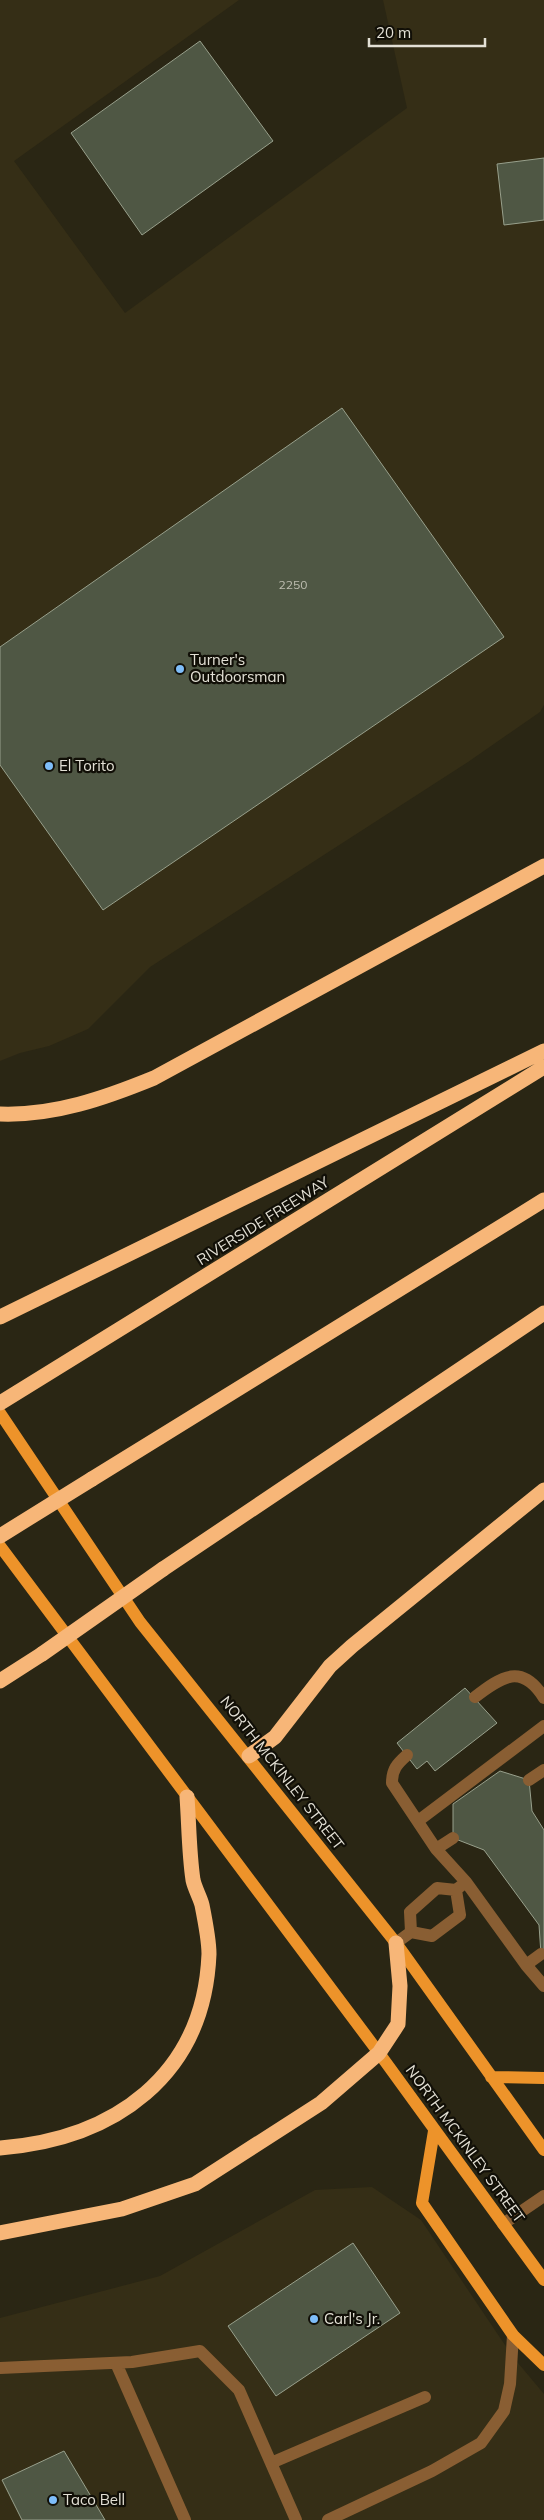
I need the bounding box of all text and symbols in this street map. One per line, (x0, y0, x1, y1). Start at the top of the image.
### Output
scale bar (369, 15, 485, 47)
text: 20 m (376, 23, 411, 42)
house number: 2250 (279, 577, 307, 592)
place label: Turner's Outdoorsman (190, 650, 285, 686)
marker: Turner's Outdoorsman (174, 663, 186, 675)
place label: El Torito (59, 756, 115, 775)
marker: El Torito (43, 760, 55, 772)
street label: RIVERSIDE FREEWAY (193, 1172, 333, 1269)
street label: NORTH MCKINLEY STREET (216, 1692, 348, 1853)
street label: NORTH MCKINLEY STREET (402, 2061, 529, 2226)
place label: Carl's Jr. (324, 2309, 380, 2328)
marker: Carl's Jr. (308, 2313, 320, 2325)
place label: Taco Bell (63, 2490, 125, 2509)
marker: Taco Bell (47, 2494, 59, 2506)

